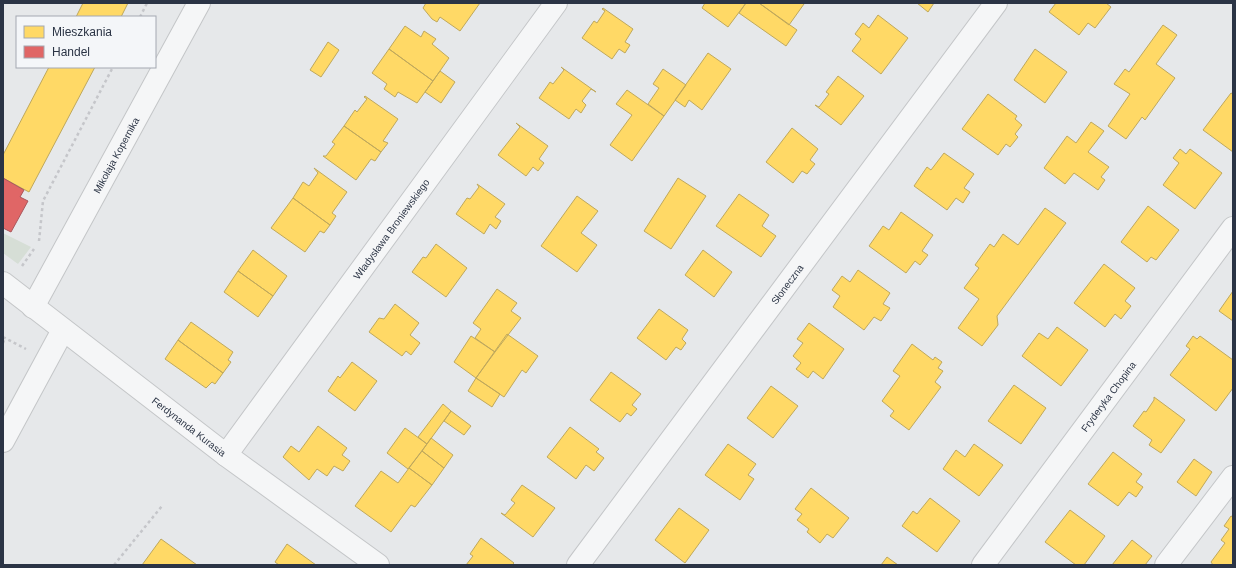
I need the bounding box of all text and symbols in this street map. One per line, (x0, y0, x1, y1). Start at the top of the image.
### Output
legend (16, 16, 156, 68)
text: Mieszkania (52, 25, 112, 39)
text: Handel (52, 45, 90, 59)
street label: Mikołaja Kopernika (91, 115, 142, 195)
street label: Władysława Broniewskiego (351, 177, 432, 281)
street label: Słoneczna (769, 262, 806, 306)
street label: Fryderyka Chopina (1079, 359, 1138, 434)
street label: Ferdynanda Kurasia (150, 395, 228, 459)

